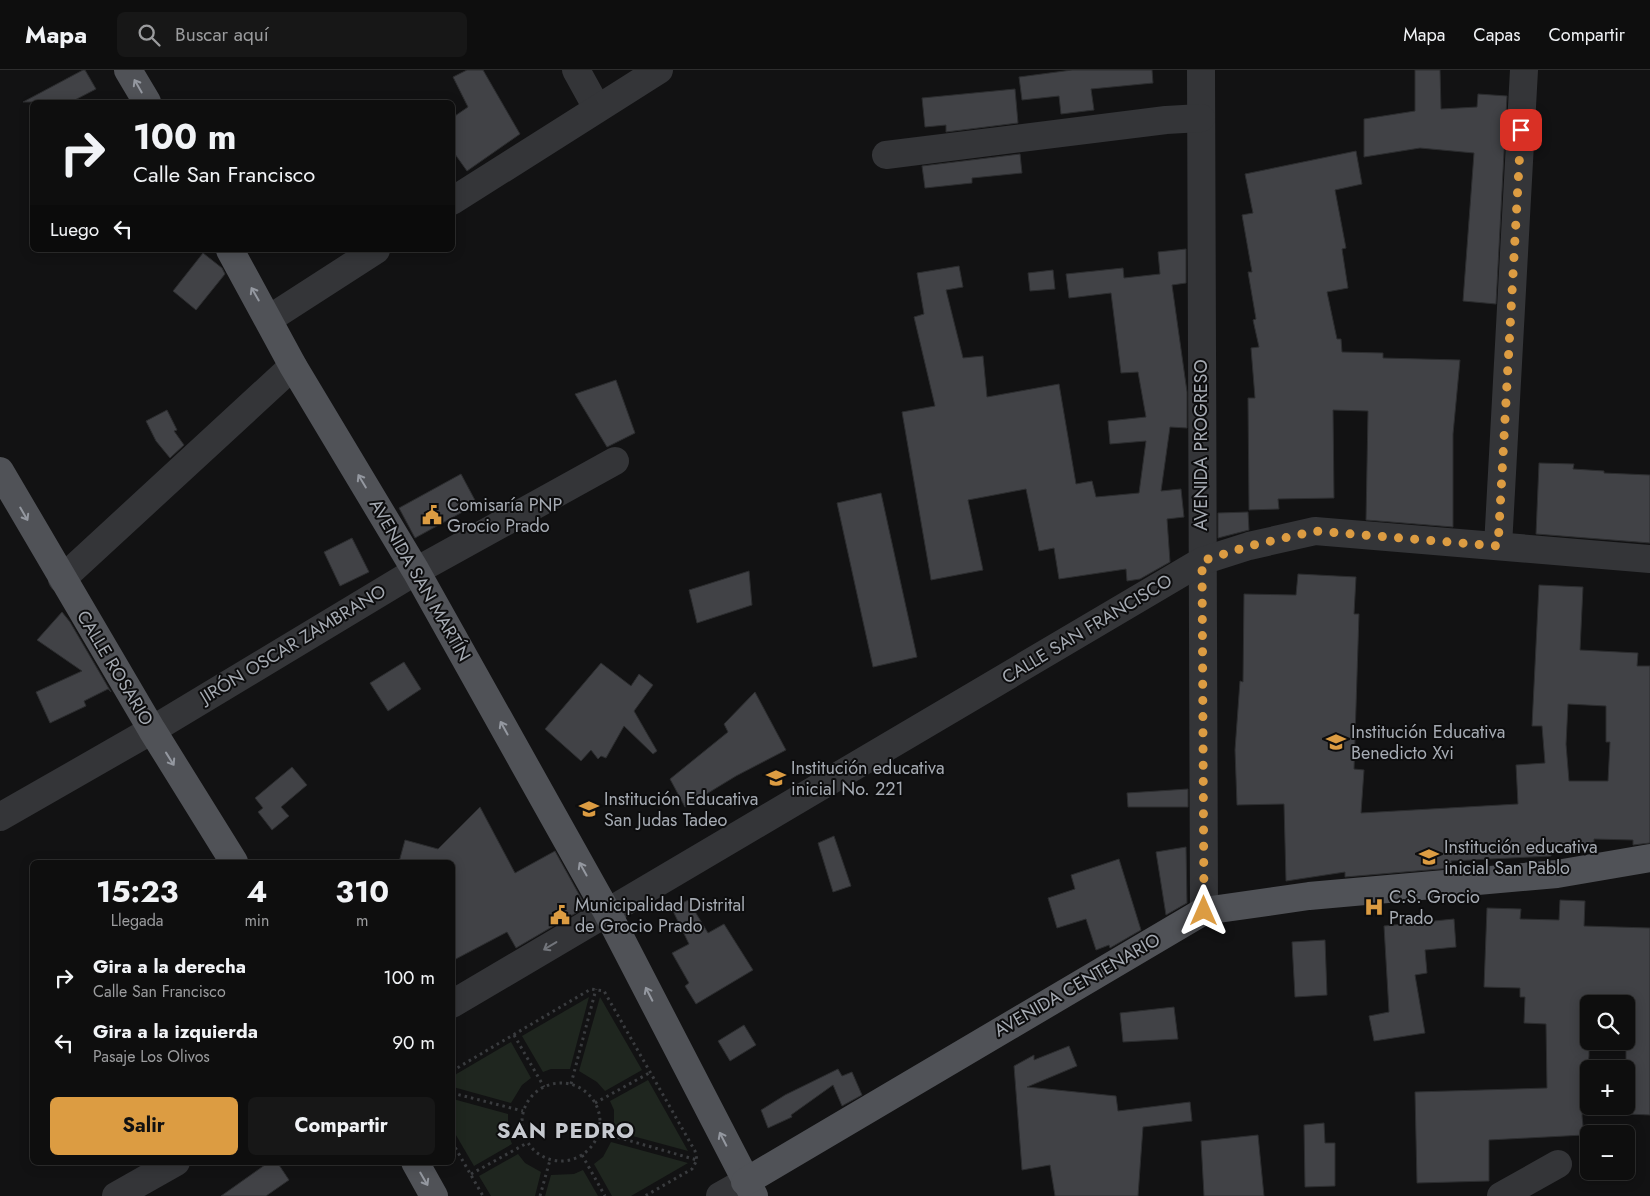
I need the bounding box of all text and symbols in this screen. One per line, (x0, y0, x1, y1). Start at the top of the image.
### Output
search box (117, 12, 467, 57)
text: Mapa (25, 17, 87, 52)
icon: search (135, 21, 163, 49)
text: Buscar aquí (175, 21, 269, 48)
text: Mapa (1403, 22, 1445, 48)
text: Capas (1473, 22, 1521, 48)
text: Compartir (1549, 22, 1625, 48)
one-way arrow (132, 80, 142, 94)
pin (1500, 109, 1542, 151)
text: 100 m (133, 112, 236, 162)
icon: arrive (1507, 116, 1535, 144)
icon: right (50, 120, 115, 185)
text: Calle San Francisco (133, 158, 315, 190)
icon: left (109, 215, 137, 243)
text: Luego (50, 216, 99, 243)
one-way arrow (250, 287, 260, 301)
street label: AVENIDA PROGRESO (1188, 359, 1214, 531)
one-way arrow (356, 474, 366, 488)
place label: Comisaría PNP Grocio Prado (447, 492, 563, 539)
street label: AVENIDA SAN MARTÍN (363, 494, 477, 666)
public building icon: Comisaría PNP Grocio Prado (421, 504, 443, 526)
one-way arrow (20, 506, 30, 520)
street label: CALLE SAN FRANCISCO (997, 568, 1177, 690)
street label: JIRÓN OSCAR ZAMBRANO (194, 578, 391, 711)
street label: CALLE ROSARIO (70, 606, 160, 730)
place label: Institución Educativa Benedicto Xvi (1351, 719, 1505, 766)
one-way arrow (498, 721, 508, 735)
school or university icon: Institución Educativa Benedicto Xvi (1325, 731, 1347, 753)
one-way arrow (166, 751, 176, 765)
place label: Institución educativa inicial No. 221 (791, 755, 945, 802)
school or university icon: Institución educativa inicial No. 221 (765, 767, 787, 789)
place label: Institución Educativa San Judas Tadeo (604, 786, 758, 833)
school or university icon: Institución Educativa San Judas Tadeo (578, 798, 600, 820)
place label: Institución educativa inicial San Pablo (1444, 834, 1598, 881)
school or university icon: Institución educativa inicial San Pablo (1418, 846, 1440, 868)
one-way arrow (578, 862, 588, 877)
text: 15:23 (96, 870, 178, 913)
text: 4 (246, 870, 267, 913)
text: 310 (335, 870, 389, 913)
position arrow (1177, 884, 1229, 936)
place label: C.S. Grocio Prado (1389, 884, 1480, 931)
place label: Municipalidad Distrital de Grocio Prado (575, 892, 745, 939)
hospital icon: C.S. Grocio Prado (1363, 896, 1385, 918)
public building icon: Municipalidad Distrital de Grocio Prado (549, 904, 571, 926)
text: Llegada (111, 909, 164, 932)
text: min (244, 909, 269, 932)
text: m (356, 909, 368, 932)
street label: AVENIDA CENTENARIO (989, 927, 1165, 1043)
one-way arrow (543, 941, 557, 951)
text: Gira a la derecha (93, 953, 246, 980)
icon: right (50, 964, 78, 992)
text: 100 m (383, 964, 435, 991)
text: Calle San Francisco (93, 980, 226, 1003)
one-way arrow (644, 987, 653, 1002)
map controls (1580, 995, 1635, 1180)
button: search (1580, 995, 1635, 1050)
text: Gira a la izquierda (93, 1018, 258, 1045)
icon: left (50, 1029, 78, 1057)
text: 90 m (392, 1029, 435, 1056)
text: Pasaje Los Olivos (93, 1045, 210, 1068)
button: + (1580, 1060, 1635, 1115)
button: Salir (50, 1097, 238, 1155)
button: Compartir (248, 1097, 435, 1155)
district label: SAN PEDRO (497, 1114, 635, 1146)
button: − (1580, 1125, 1635, 1180)
one-way arrow (718, 1132, 727, 1147)
one-way arrow (420, 1172, 430, 1186)

